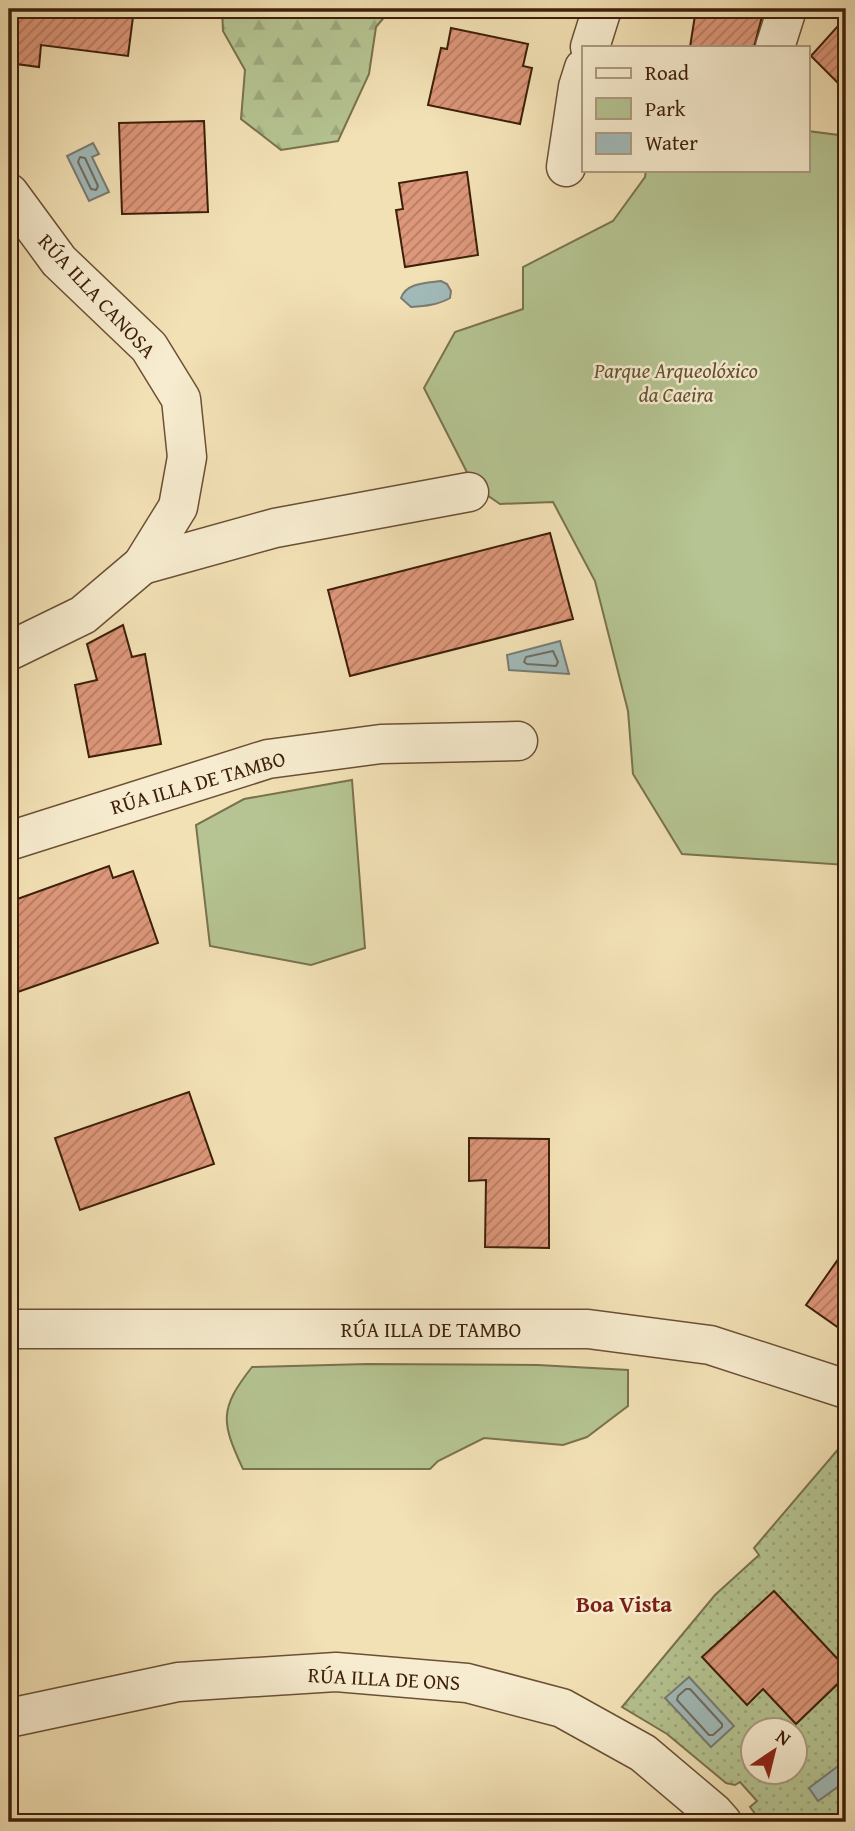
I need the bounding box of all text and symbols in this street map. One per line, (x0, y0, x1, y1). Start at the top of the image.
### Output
legend (582, 46, 810, 172)
text: Road (645, 57, 690, 88)
text: Park (645, 93, 686, 124)
text: Water (645, 127, 698, 158)
street label: RÚA ILLA CANOSA (31, 226, 164, 365)
park label: Parque Arqueolóxico da Caeira (593, 355, 758, 410)
street label: RÚA ILLA DE TAMBO (107, 743, 289, 822)
street label: RÚA ILLA DE TAMBO (341, 1314, 521, 1345)
district label: Boa Vista (576, 1587, 672, 1620)
street label: RÚA ILLA DE ONS (307, 1659, 461, 1698)
north arrow (740, 1716, 810, 1786)
text: N (771, 1722, 797, 1752)

